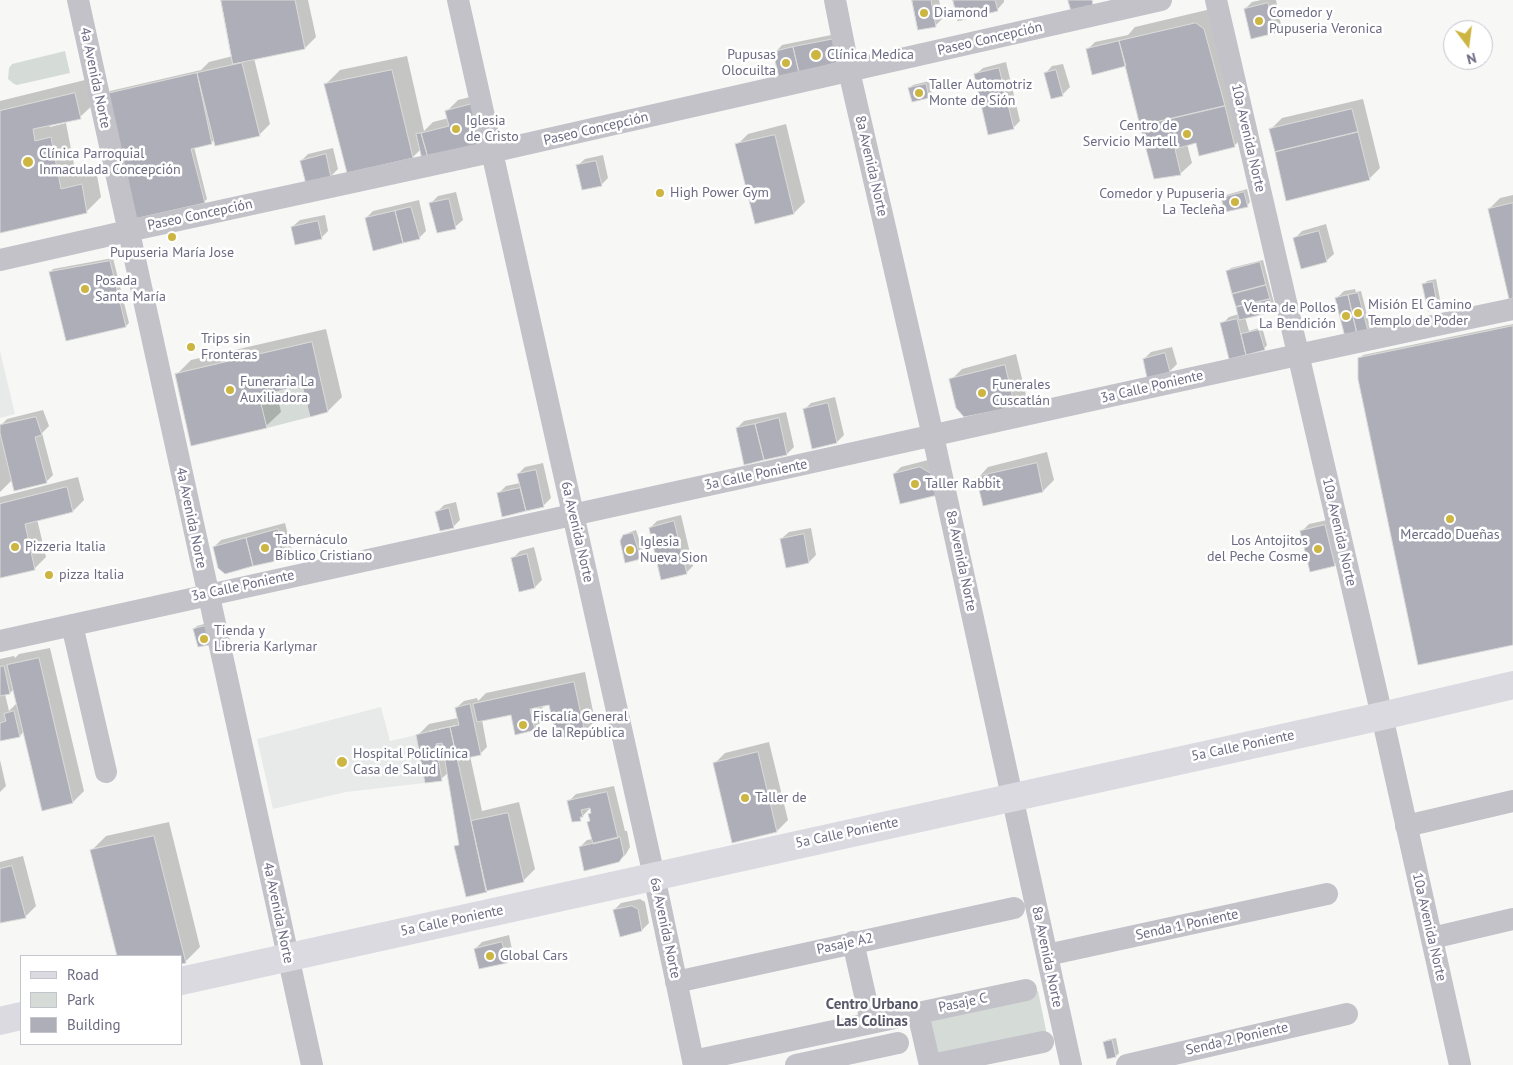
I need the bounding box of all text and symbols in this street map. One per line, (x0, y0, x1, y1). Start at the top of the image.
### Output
place label: Diamond (934, 5, 988, 21)
place label: Comedor y Pupuseria Veronica (1269, 5, 1382, 38)
marker: Diamond (918, 7, 930, 19)
marker: Comedor y Pupuseria Veronica (1253, 15, 1265, 27)
street label: Paseo Concepción (936, 19, 1044, 59)
north arrow (1443, 20, 1493, 70)
street label: 4a Avenida Norte (76, 26, 114, 130)
place label: Pupusas Olocuilta (721, 47, 776, 80)
place label: Clínica Medica (827, 47, 914, 63)
marker: Clínica Medica (809, 48, 823, 62)
text: N (1465, 49, 1478, 68)
marker: Pupusas Olocuilta (780, 57, 792, 69)
place label: Taller Automotriz Monte de Sión (929, 77, 1032, 110)
street label: 10a Avenida Norte (1227, 82, 1269, 194)
marker: Taller Automotriz Monte de Sión (913, 87, 925, 99)
street label: Paseo Concepción (542, 109, 650, 149)
place label: Iglesia de Cristo (466, 113, 519, 146)
street label: 8a Avenida Norte (851, 114, 891, 218)
place label: Centro de Servicio Martell (1083, 118, 1177, 150)
marker: Iglesia de Cristo (450, 123, 462, 135)
marker: Centro de Servicio Martell (1181, 128, 1193, 140)
place label: Clínica Parroquial Inmaculada Concepción (39, 146, 181, 178)
marker: Clínica Parroquial Inmaculada Concepción (21, 155, 35, 169)
place label: High Power Gym (670, 185, 769, 201)
place label: Comedor y Pupuseria La Tecleña (1099, 186, 1225, 218)
marker: High Power Gym (654, 187, 666, 199)
street label: Paseo Concepción (146, 196, 254, 234)
marker: Comedor y Pupuseria La Tecleña (1229, 196, 1241, 208)
marker: Pupuseria María Jose (166, 231, 178, 243)
place label: Pupuseria María Jose (110, 245, 234, 261)
place label: Posada Santa María (95, 273, 166, 306)
marker: Posada Santa María (79, 283, 91, 295)
place label: Misión El Camino Templo de Poder (1368, 297, 1472, 330)
place label: Venta de Pollos La Bendición (1244, 300, 1336, 332)
marker: Misión El Camino Templo de Poder (1352, 307, 1364, 319)
marker: Venta de Pollos La Bendición (1340, 310, 1352, 322)
place label: Trips sin Fronteras (201, 331, 257, 364)
marker: Trips sin Fronteras (185, 341, 197, 353)
street label: 3a Calle Poniente (1099, 367, 1205, 407)
place label: Funeraria La Auxiliadora (240, 374, 314, 407)
place label: Funerales Cuscatlán (992, 377, 1050, 410)
marker: Funeraria La Auxiliadora (224, 384, 236, 396)
marker: Funerales Cuscatlán (976, 387, 988, 399)
street label: 3a Calle Poniente (703, 456, 809, 494)
street label: 4a Avenida Norte (172, 466, 210, 570)
place label: Taller Rabbit (925, 476, 1001, 492)
street label: 10a Avenida Norte (1318, 476, 1360, 588)
marker: Taller Rabbit (909, 478, 921, 490)
street label: 6a Avenida Norte (557, 480, 597, 584)
street label: 8a Avenida Norte (942, 509, 980, 613)
marker: Mercado Dueñas (1444, 513, 1456, 525)
place label: Mercado Dueñas (1400, 527, 1500, 543)
place label: Tabernáculo Bíblico Cristiano (275, 532, 372, 564)
place label: Los Antojitos del Peche Cosme (1207, 533, 1308, 566)
place label: Iglesia Nueva Sion (640, 534, 708, 566)
place label: Pizzeria Italia (25, 539, 106, 555)
marker: Pizzeria Italia (9, 541, 21, 553)
marker: Tabernáculo Bíblico Cristiano (259, 542, 271, 554)
marker: Los Antojitos del Peche Cosme (1312, 543, 1324, 555)
marker: Iglesia Nueva Sion (624, 544, 636, 556)
place label: pizza Italia (59, 567, 124, 583)
street label: 3a Calle Poniente (190, 567, 296, 605)
marker: pizza Italia (43, 569, 55, 581)
place label: Tienda y Libreria Karlymar (214, 623, 317, 656)
marker: Tienda y Libreria Karlymar (198, 633, 210, 645)
place label: Fiscalía General de la República (533, 709, 628, 742)
marker: Fiscalía General de la República (517, 719, 529, 731)
street label: 5a Calle Poniente (1190, 727, 1296, 765)
place label: Hospital Policlínica Casa de Salud (353, 746, 468, 779)
marker: Hospital Policlínica Casa de Salud (335, 755, 349, 769)
place label: Taller de (755, 790, 807, 806)
marker: Taller de (739, 792, 751, 804)
street label: 5a Calle Poniente (794, 814, 900, 852)
street label: 4a Avenida Norte (259, 861, 297, 965)
street label: 10a Avenida Norte (1408, 871, 1450, 983)
street label: 6a Avenida Norte (646, 876, 684, 980)
street label: 5a Calle Poniente (399, 902, 505, 940)
street label: 8a Avenida Norte (1028, 905, 1066, 1009)
street label: Senda 1 Poniente (1134, 906, 1240, 944)
street label: Pasaje A2 (815, 930, 875, 958)
place label: Global Cars (500, 948, 568, 964)
marker: Global Cars (484, 950, 496, 962)
legend (20, 955, 182, 1045)
text: Road (67, 965, 99, 984)
text: Park (67, 990, 95, 1009)
street label: Pasaje C (937, 990, 989, 1016)
district label: Centro Urbano Las Colinas (826, 996, 918, 1031)
text: Building (67, 1015, 121, 1034)
street label: Senda 2 Poniente (1184, 1019, 1290, 1059)

